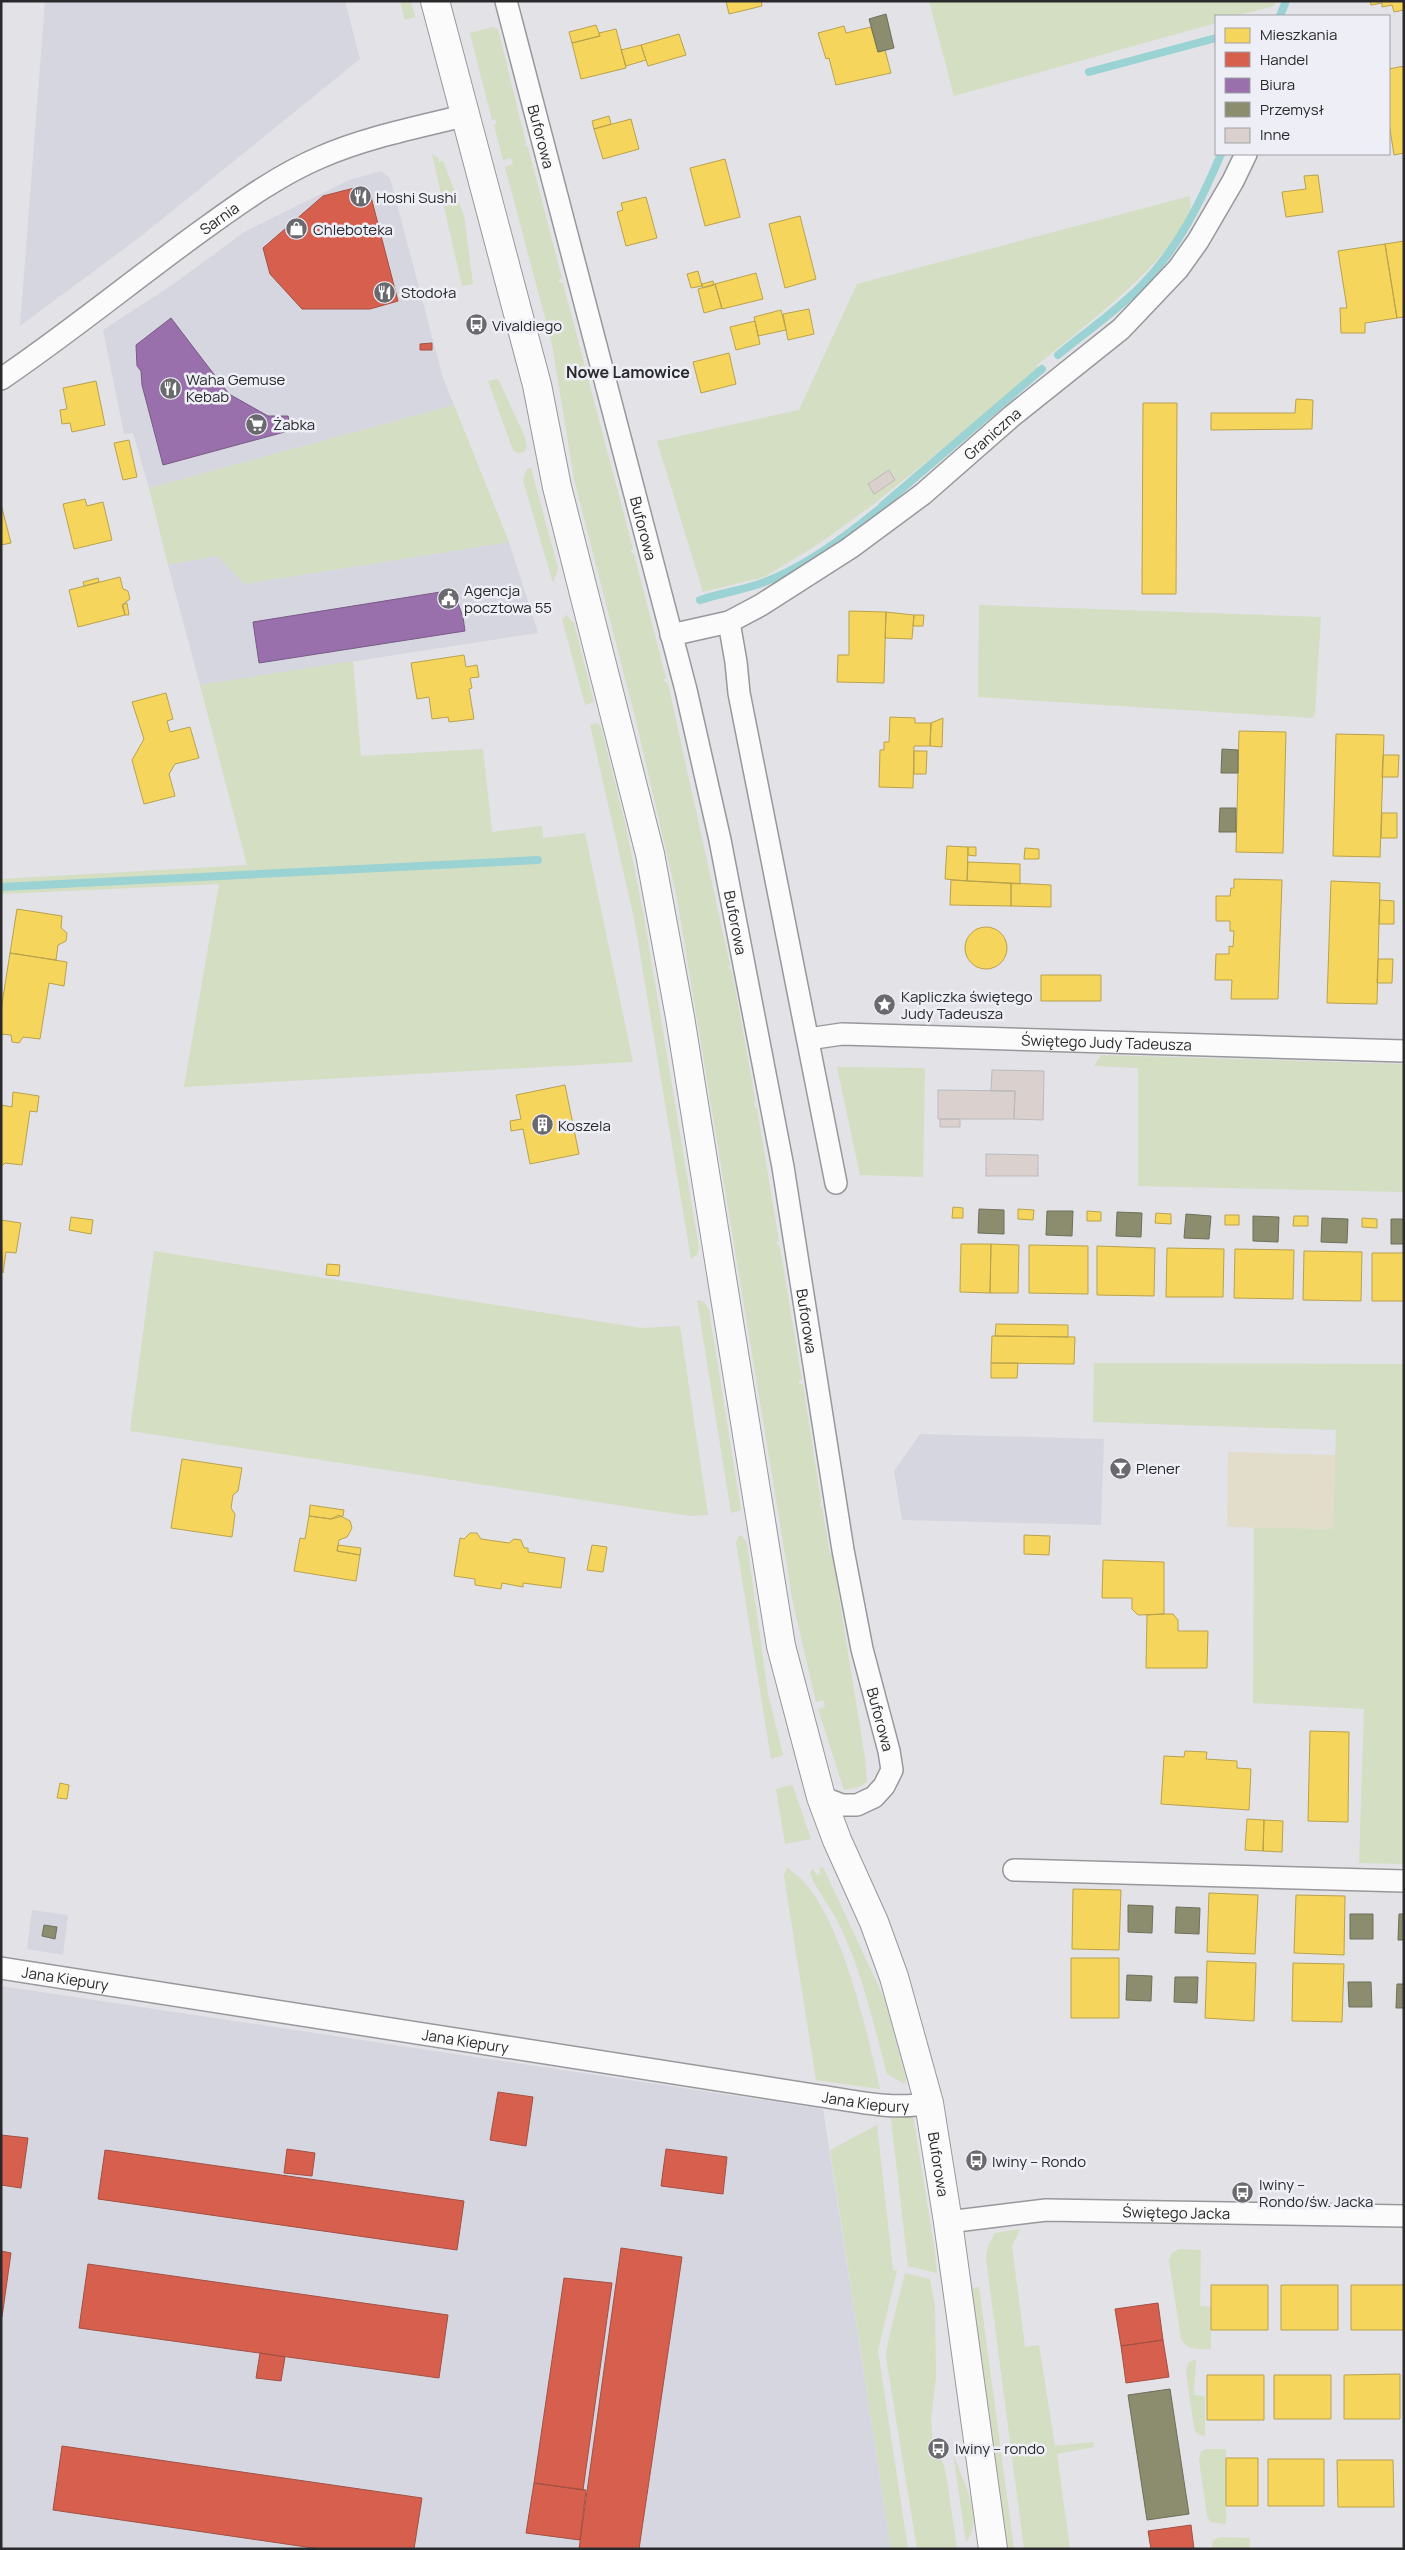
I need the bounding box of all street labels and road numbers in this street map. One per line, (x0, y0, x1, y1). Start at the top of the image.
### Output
street label: Buforowa (523, 102, 560, 171)
street label: Sarnia (195, 197, 243, 239)
street label: Graniczna (959, 402, 1025, 464)
street label: Buforowa (625, 494, 662, 563)
street label: Buforowa (719, 889, 752, 957)
street label: Świętego Judy Tadeusza (1021, 1029, 1192, 1055)
street label: Buforowa (792, 1287, 823, 1355)
street label: Buforowa (862, 1685, 899, 1753)
street label: Jana Kiepury (20, 1961, 110, 1995)
street label: Jana Kiepury (420, 2023, 510, 2058)
street label: Jana Kiepury (820, 2086, 910, 2116)
street label: Buforowa (923, 2130, 954, 2198)
street label: Świętego Jacka (1122, 2201, 1230, 2224)

